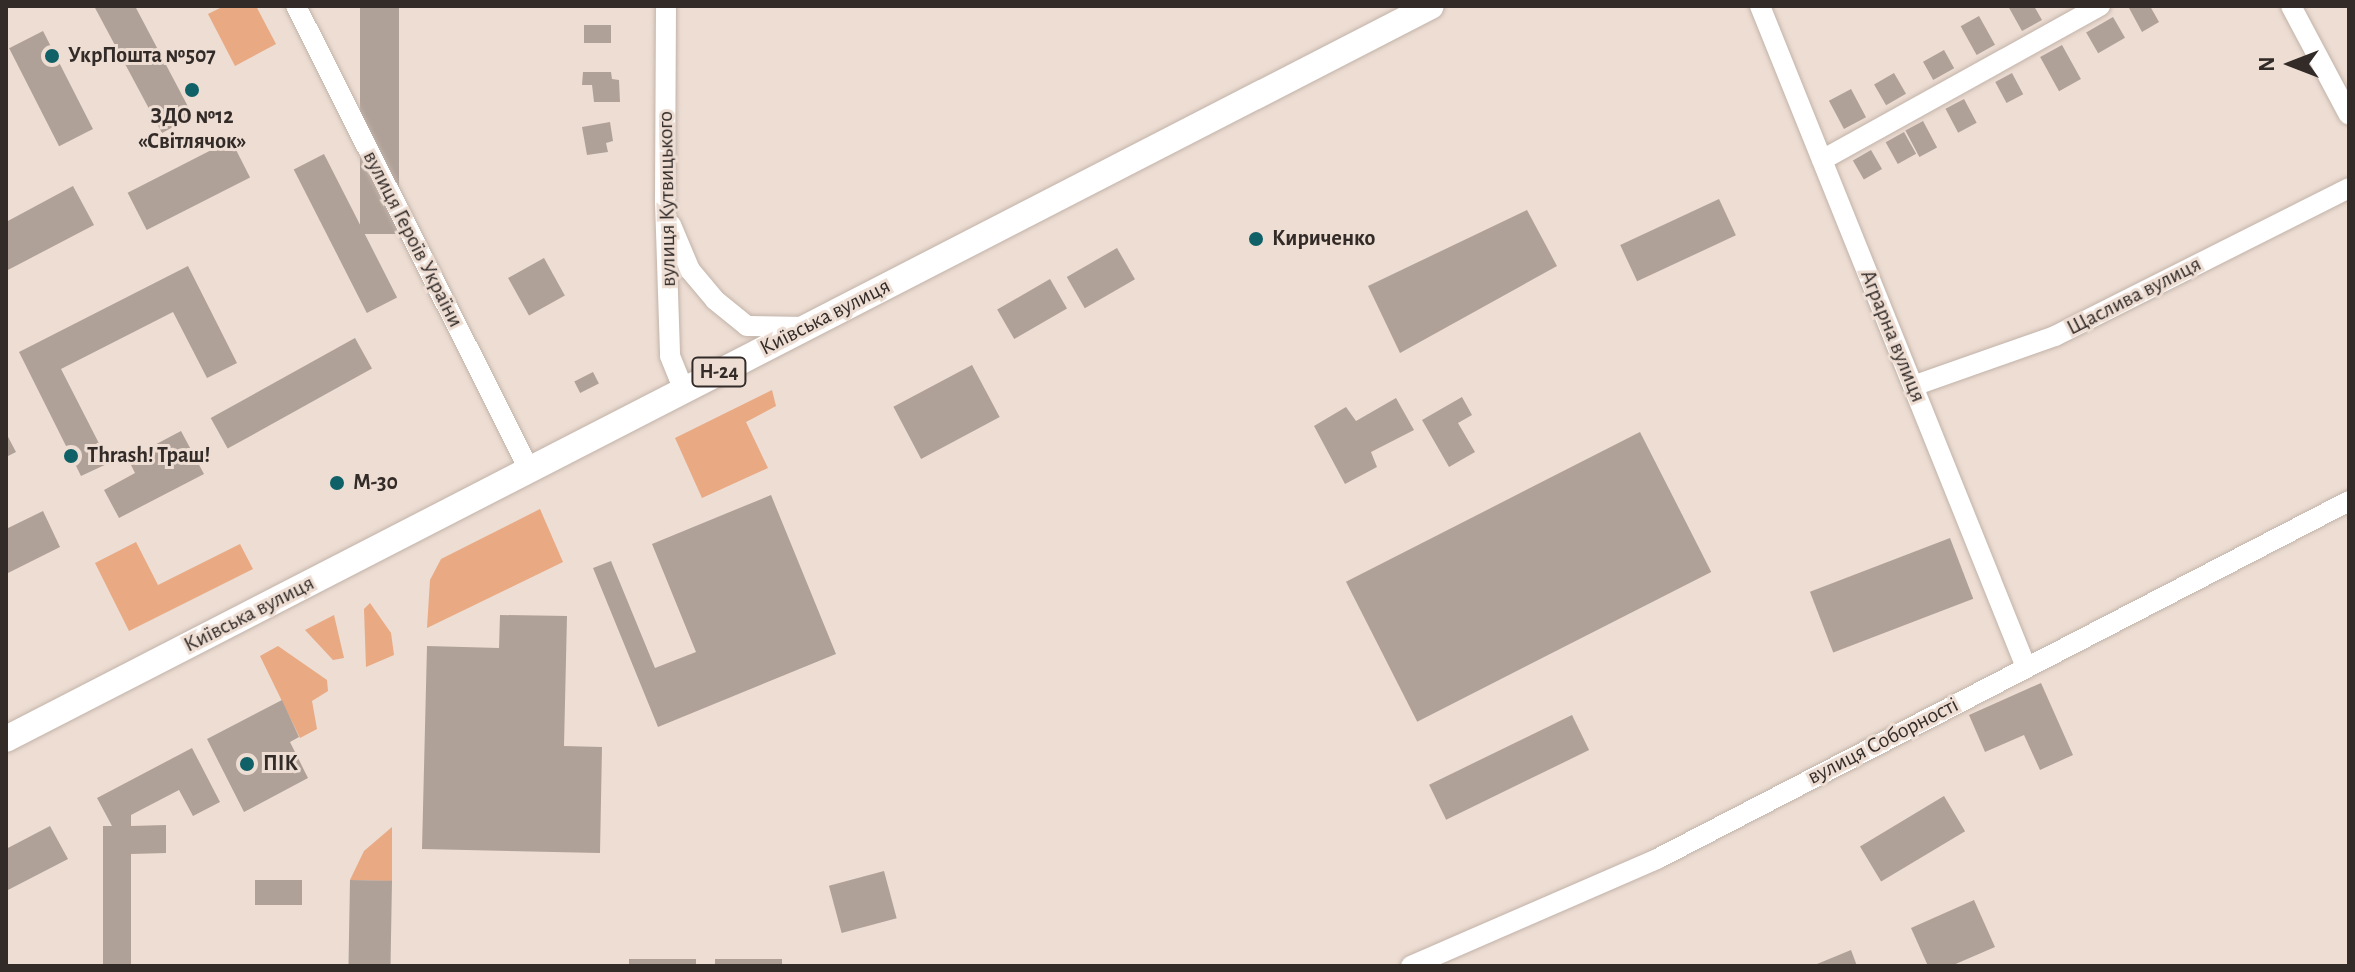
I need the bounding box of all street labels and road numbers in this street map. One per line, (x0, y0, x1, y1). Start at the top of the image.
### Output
street label: вулиця Кутвицького (652, 111, 682, 287)
street label: вулиця Героїв України (357, 146, 469, 332)
street label: Щаслива вулиця (2062, 251, 2206, 341)
street label: Аграрна вулиця (1854, 266, 1932, 406)
street label: Київська вулиця (755, 273, 895, 361)
road number: Н-24 (691, 356, 747, 388)
street label: Київська вулиця (179, 570, 319, 658)
street label: вулиця Соборності (1803, 692, 1963, 790)

